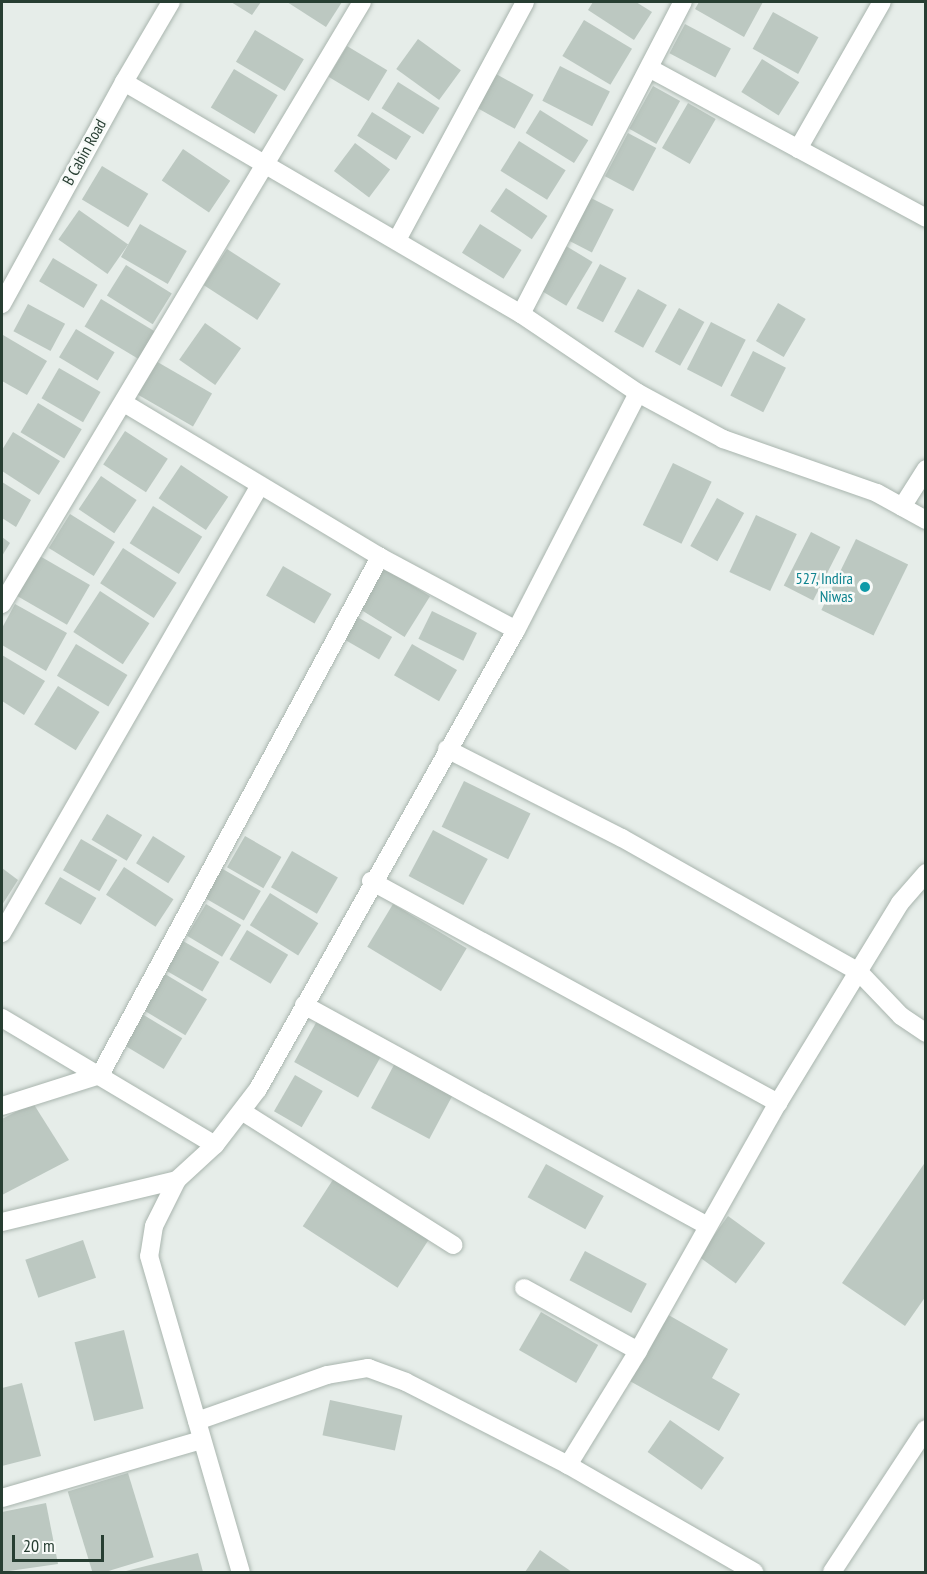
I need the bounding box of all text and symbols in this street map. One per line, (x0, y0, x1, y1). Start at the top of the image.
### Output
street label: B Cabin Road (58, 116, 110, 188)
place label: 527, Indira Niwas (795, 568, 853, 606)
marker: 527, Indira Niwas (858, 580, 872, 594)
scale bar (15, 1523, 106, 1561)
text: 20 m (23, 1534, 55, 1557)

